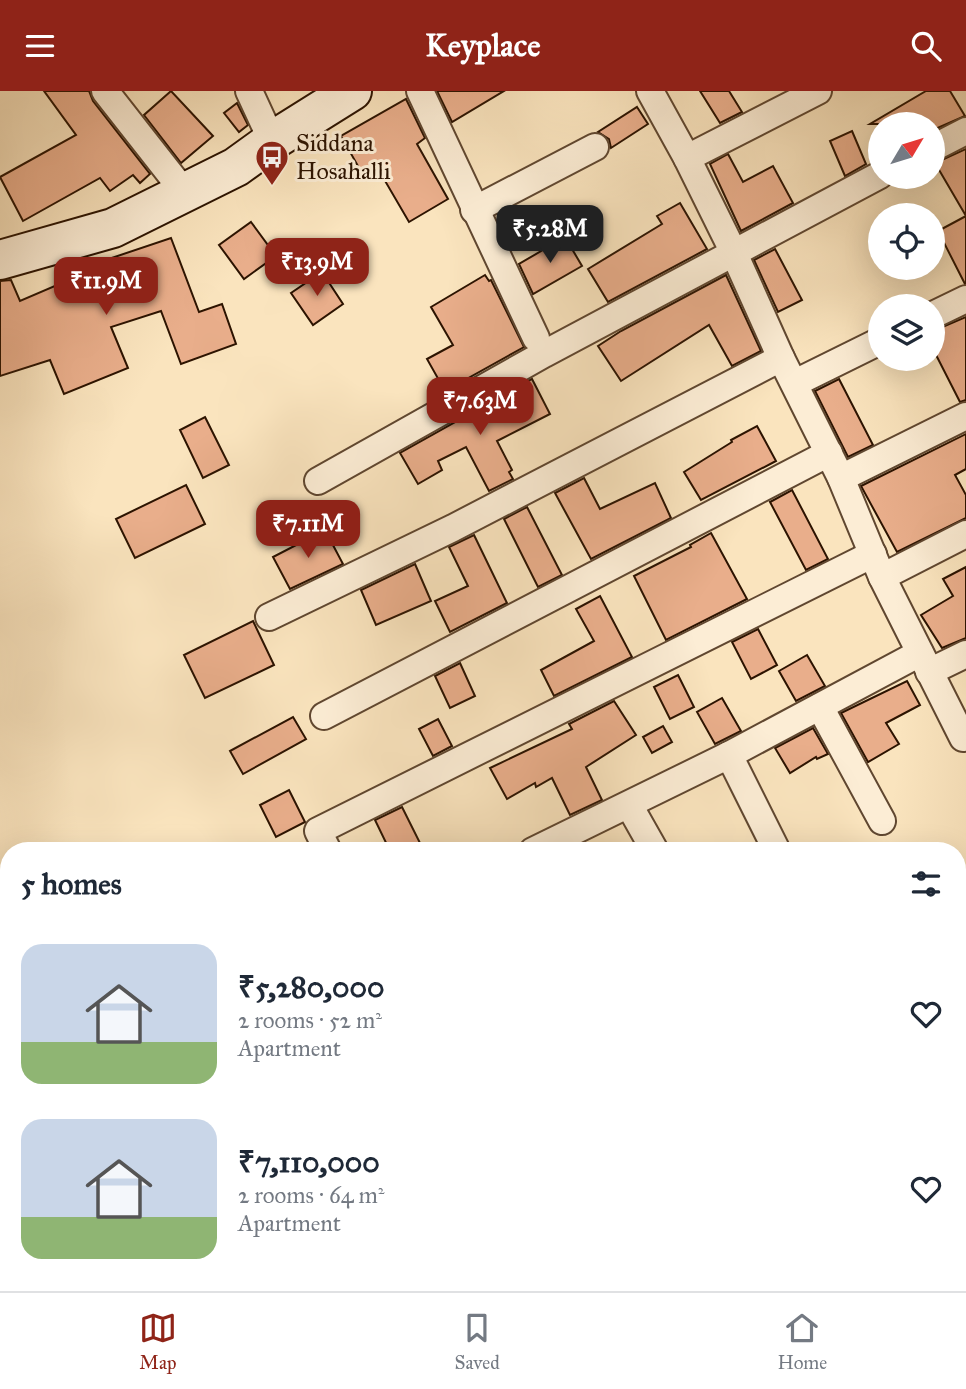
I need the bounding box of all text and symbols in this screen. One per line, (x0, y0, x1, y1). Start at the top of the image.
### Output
text: Keyplace (425, 26, 541, 65)
icon: menu (21, 27, 59, 65)
icon: search (907, 27, 945, 65)
north arrow (868, 112, 945, 189)
map controls (868, 112, 945, 371)
place label: Siddana Hosahalli (296, 128, 391, 186)
bus stop icon: Siddana Hosahalli (253, 138, 291, 187)
button: locate (868, 203, 945, 280)
pin: ₹5.28M (493, 205, 607, 265)
text: ₹5.28M (512, 214, 588, 242)
pin: ₹13.9M (260, 239, 374, 298)
text: ₹13.9M (281, 247, 353, 275)
pin: ₹11.9M (49, 257, 163, 317)
text: ₹11.9M (70, 266, 142, 294)
button: layers (868, 294, 945, 371)
pin: ₹7.63M (423, 377, 537, 437)
text: ₹7.63M (443, 386, 517, 414)
pin: ₹7.11M (251, 501, 365, 560)
text: ₹7.11M (272, 509, 344, 537)
icon: filters (907, 865, 945, 903)
text: 5 homes (21, 866, 122, 902)
text: ₹5,280,000 (238, 969, 384, 1005)
icon: home (77, 972, 161, 1056)
icon: heart (907, 995, 945, 1033)
text: 2 rooms · 52 m² (238, 1006, 382, 1034)
text: Apartment (238, 1034, 341, 1062)
text: ₹7,110,000 (238, 1144, 380, 1180)
icon: home (77, 1147, 161, 1231)
icon: heart (907, 1170, 945, 1208)
text: 2 rooms · 64 m² (238, 1181, 384, 1209)
text: Apartment (238, 1209, 341, 1237)
tab: Map (139, 1309, 177, 1374)
tab: Saved (455, 1309, 500, 1374)
tab: Home (777, 1309, 827, 1374)

